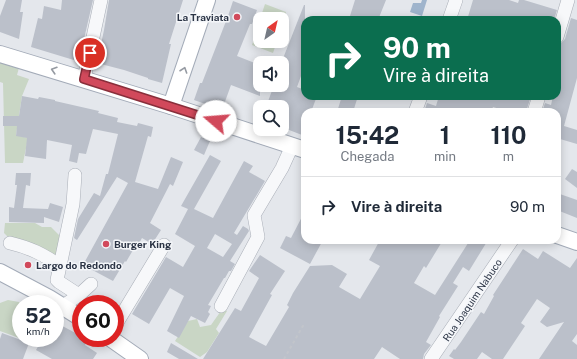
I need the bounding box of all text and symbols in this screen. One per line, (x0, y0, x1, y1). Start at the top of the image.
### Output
place label: La Traviata (177, 11, 229, 23)
marker: La Traviata (232, 12, 242, 22)
north arrow (253, 12, 289, 48)
map controls (253, 12, 289, 136)
text: 90 m (383, 31, 451, 64)
icon: right (317, 32, 369, 84)
pin (73, 36, 107, 70)
icon: arrive (79, 42, 101, 64)
button: sound (253, 56, 289, 92)
text: Vire à direita (383, 65, 489, 86)
one-way arrow (51, 66, 58, 75)
one-way arrow (179, 66, 188, 73)
position arrow (195, 100, 237, 142)
button: search (253, 100, 289, 136)
text: 15:42 (336, 121, 399, 149)
text: 1 (440, 121, 450, 149)
text: 110 (490, 121, 526, 149)
text: Chegada (341, 149, 394, 164)
text: min (434, 149, 456, 164)
text: m (503, 149, 514, 164)
icon: right (317, 196, 339, 218)
text: Vire à direita (351, 198, 442, 215)
text: 90 m (510, 198, 545, 215)
place label: Burger King (114, 238, 172, 250)
marker: Burger King (101, 239, 111, 249)
street label: Rua Joaquim Nabuco (440, 256, 504, 343)
place label: Largo do Redondo (36, 259, 122, 271)
marker: Largo do Redondo (23, 260, 33, 270)
speed limit sign: 60 (72, 295, 124, 347)
text: 52 (25, 304, 51, 328)
text: km/h (26, 325, 50, 337)

